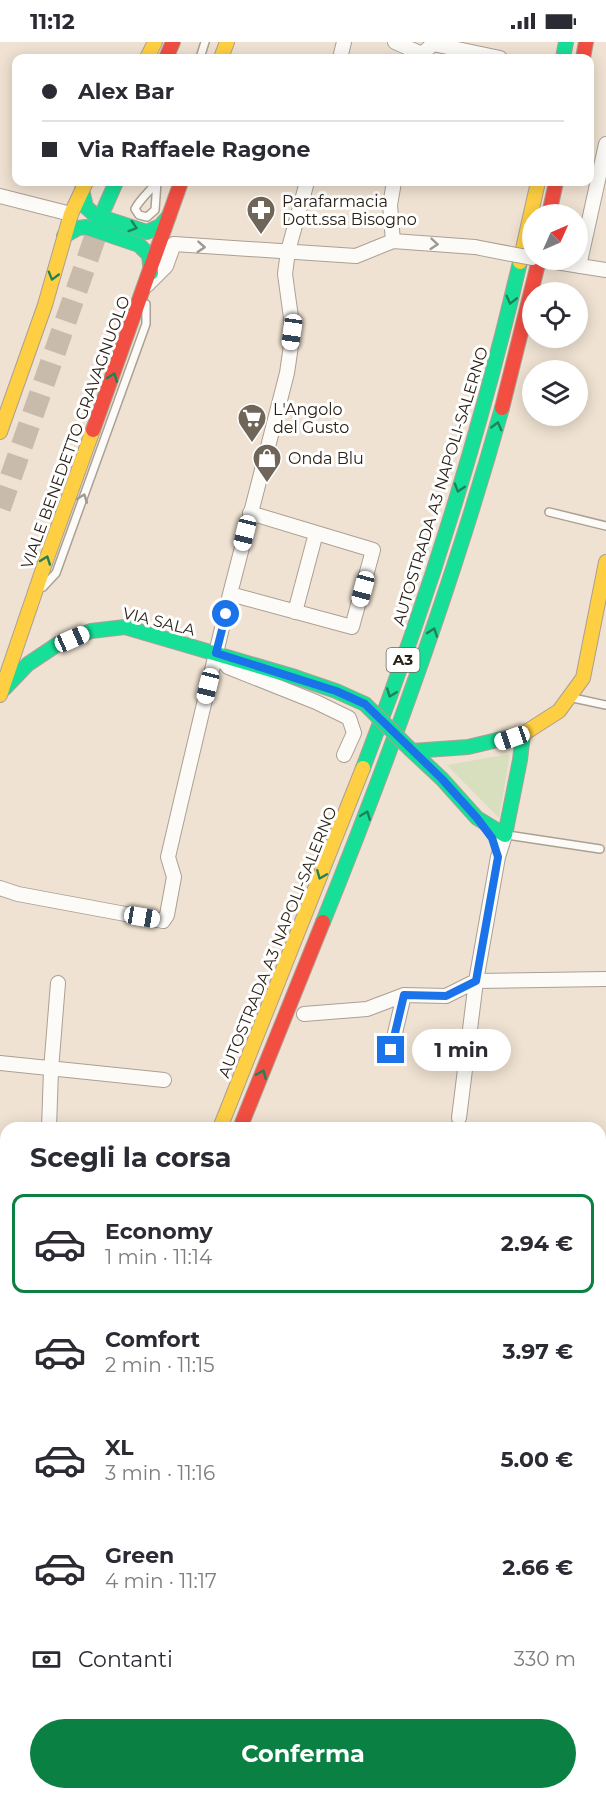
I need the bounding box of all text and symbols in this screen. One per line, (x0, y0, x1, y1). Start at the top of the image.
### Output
text: 11:12 (30, 8, 75, 35)
text: Alex Bar (78, 78, 174, 105)
text: Via Raffaele Ragone (78, 136, 310, 163)
place label: Parafarmacia Dott.ssa Bisogno (282, 192, 417, 229)
pharmacy icon: Parafarmacia Dott.ssa Bisogno (245, 194, 277, 236)
north arrow (522, 204, 588, 270)
map controls (522, 204, 588, 426)
one-way arrow (127, 220, 138, 232)
one-way arrow (430, 237, 439, 250)
one-way arrow (197, 240, 206, 253)
one-way arrow (48, 270, 60, 281)
button: locate (522, 282, 588, 348)
street label: VIALE BENEDETTO GRAVAGNUOLO (17, 293, 134, 571)
one-way arrow (505, 295, 518, 305)
car (281, 313, 303, 351)
street label: AUTOSTRADA A3 NAPOLI-SALERNO (389, 344, 492, 628)
button: layers (522, 360, 588, 426)
one-way arrow (106, 372, 119, 383)
place label: L'Angolo del Gusto (273, 400, 349, 437)
supermarket icon: L'Angolo del Gusto (236, 402, 268, 444)
one-way arrow (490, 421, 502, 431)
shop icon: Onda Blu (251, 442, 283, 484)
place label: Onda Blu (288, 449, 364, 468)
one-way arrow (454, 482, 466, 493)
one-way arrow (76, 494, 88, 505)
car (232, 513, 258, 553)
one-way arrow (39, 555, 51, 566)
car (350, 569, 376, 609)
route start (212, 600, 239, 627)
street label: VIA SALA (121, 603, 197, 640)
car (52, 623, 92, 655)
one-way arrow (426, 627, 438, 638)
road number: A3 (386, 648, 420, 672)
car (195, 666, 221, 706)
one-way arrow (386, 687, 399, 698)
car (492, 724, 532, 752)
street label: AUTOSTRADA A3 NAPOLI-SALERNO (214, 804, 341, 1080)
one-way arrow (358, 810, 371, 821)
one-way arrow (316, 869, 328, 880)
car (123, 905, 161, 929)
callout: 1 min (412, 1029, 511, 1071)
route end (377, 1036, 404, 1063)
text: 1 min (434, 1038, 489, 1062)
one-way arrow (255, 1069, 267, 1080)
text: Scegli la corsa (30, 1141, 231, 1174)
icon: car (33, 1217, 87, 1271)
text: Economy (105, 1218, 213, 1245)
text: 2.94 € (501, 1230, 573, 1257)
text: 1 min · 11:14 (105, 1245, 212, 1269)
icon: car (33, 1325, 87, 1379)
text: Comfort (105, 1326, 200, 1353)
text: 3.97 € (503, 1338, 573, 1365)
text: 2 min · 11:15 (105, 1353, 214, 1377)
icon: car (33, 1433, 87, 1487)
text: XL (105, 1434, 134, 1461)
text: 5.00 € (500, 1446, 573, 1473)
text: 3 min · 11:16 (105, 1461, 215, 1485)
icon: car (33, 1541, 87, 1595)
text: Green (105, 1542, 174, 1569)
text: 2.66 € (502, 1554, 573, 1581)
text: 4 min · 11:17 (105, 1569, 217, 1593)
icon: cash (30, 1643, 63, 1676)
text: Contanti (78, 1646, 173, 1673)
text: 330 m (514, 1647, 576, 1671)
button: Conferma (30, 1719, 576, 1788)

